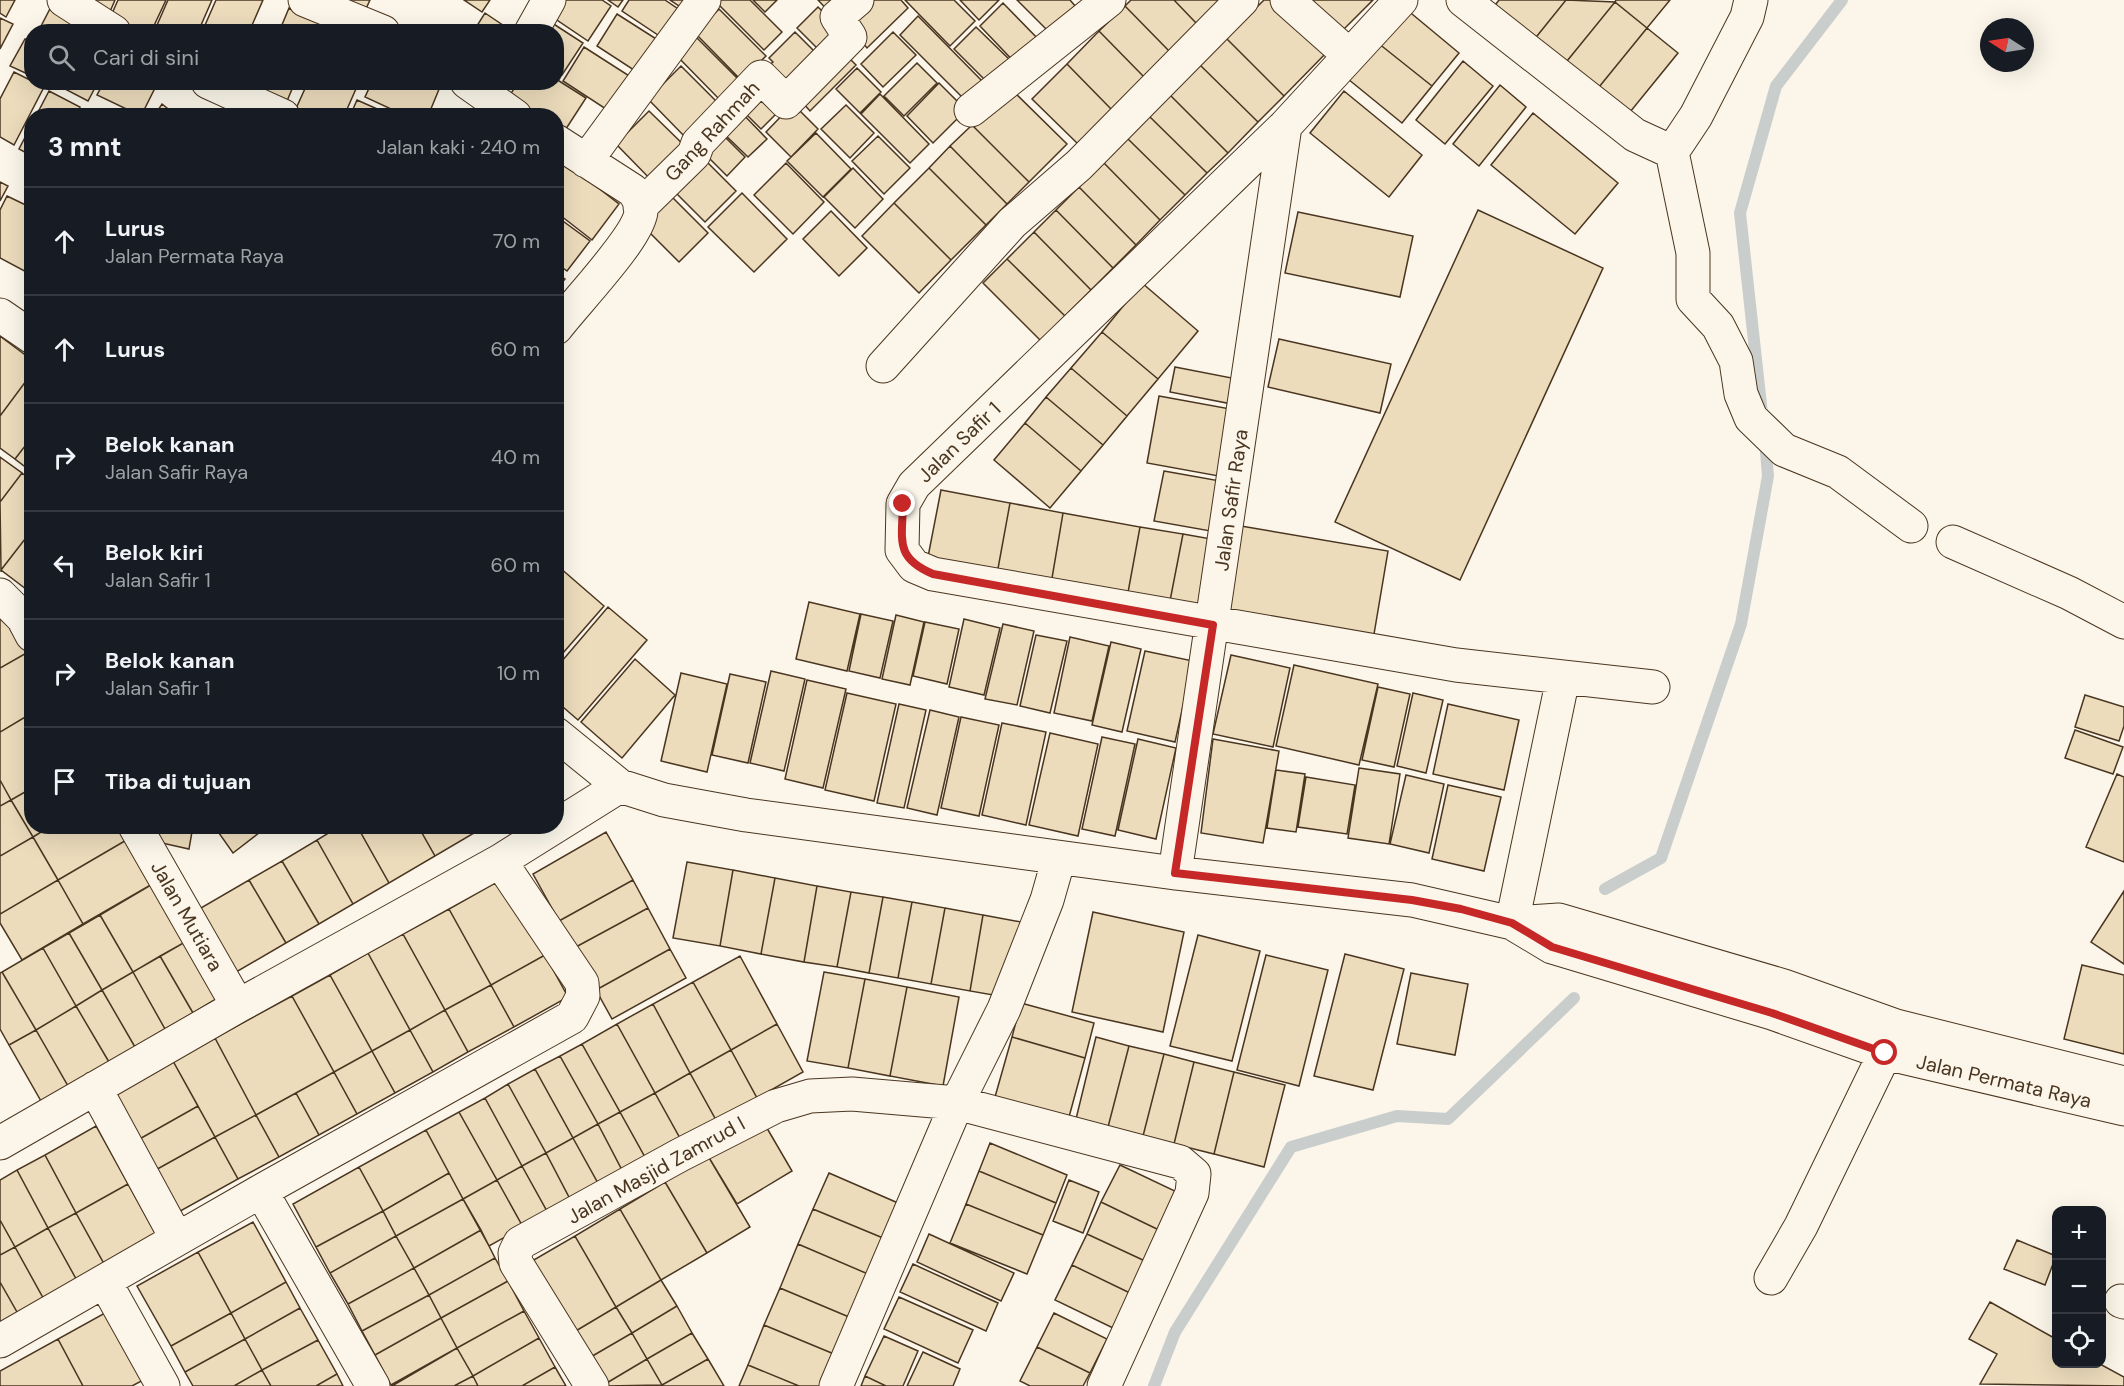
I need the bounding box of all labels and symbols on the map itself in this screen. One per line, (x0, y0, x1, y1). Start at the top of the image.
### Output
north arrow (1980, 18, 2034, 72)
street label: Gang Rahmah (659, 75, 765, 187)
street label: Jalan Safir 1 (912, 396, 1006, 488)
street label: Jalan Safir Raya (1208, 427, 1254, 573)
route end (889, 490, 915, 516)
street label: Jalan Mutiara (145, 856, 229, 976)
route start (1871, 1039, 1897, 1065)
street label: Jalan Permata Raya (1914, 1048, 2094, 1114)
street label: Jalan Masjid Zamrud I (563, 1110, 749, 1230)

